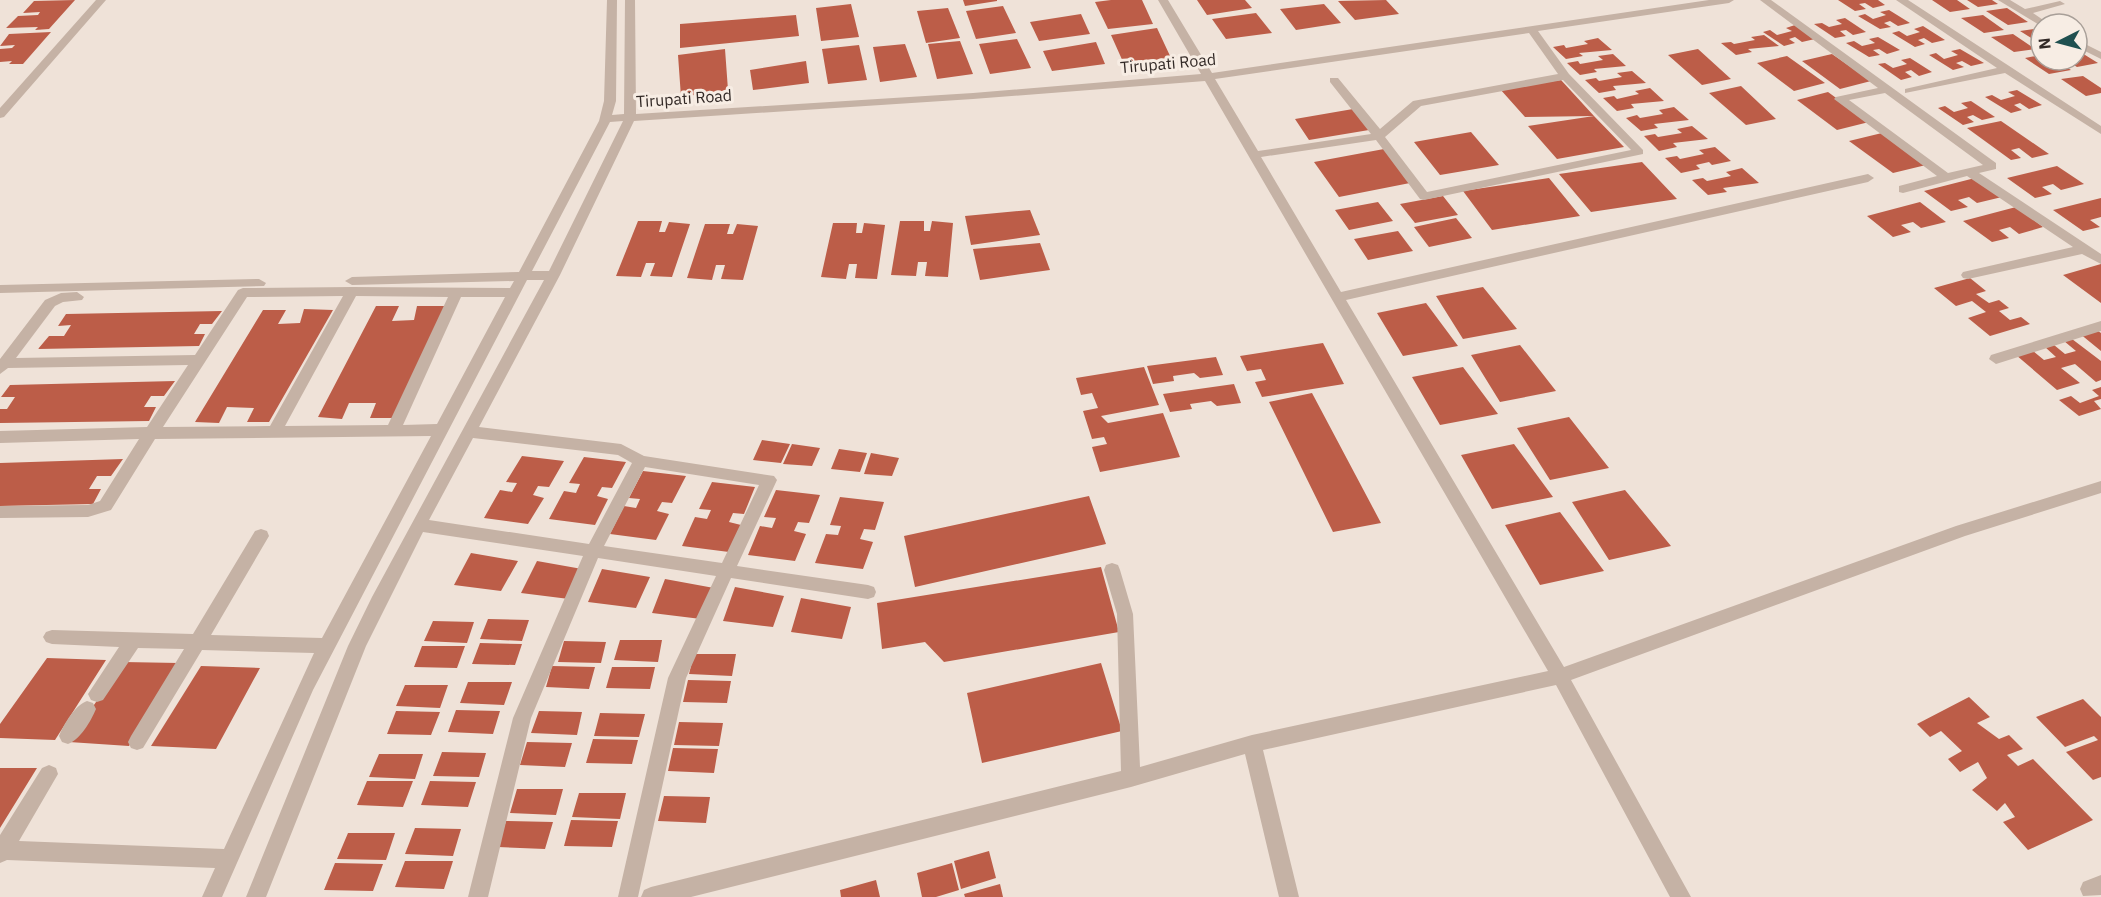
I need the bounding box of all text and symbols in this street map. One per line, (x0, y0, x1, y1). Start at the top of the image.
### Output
north arrow (2029, 12, 2089, 72)
text: N (2034, 37, 2055, 50)
street label: Tirupati Road (1119, 49, 1217, 77)
street label: Tirupati Road (635, 85, 733, 111)

